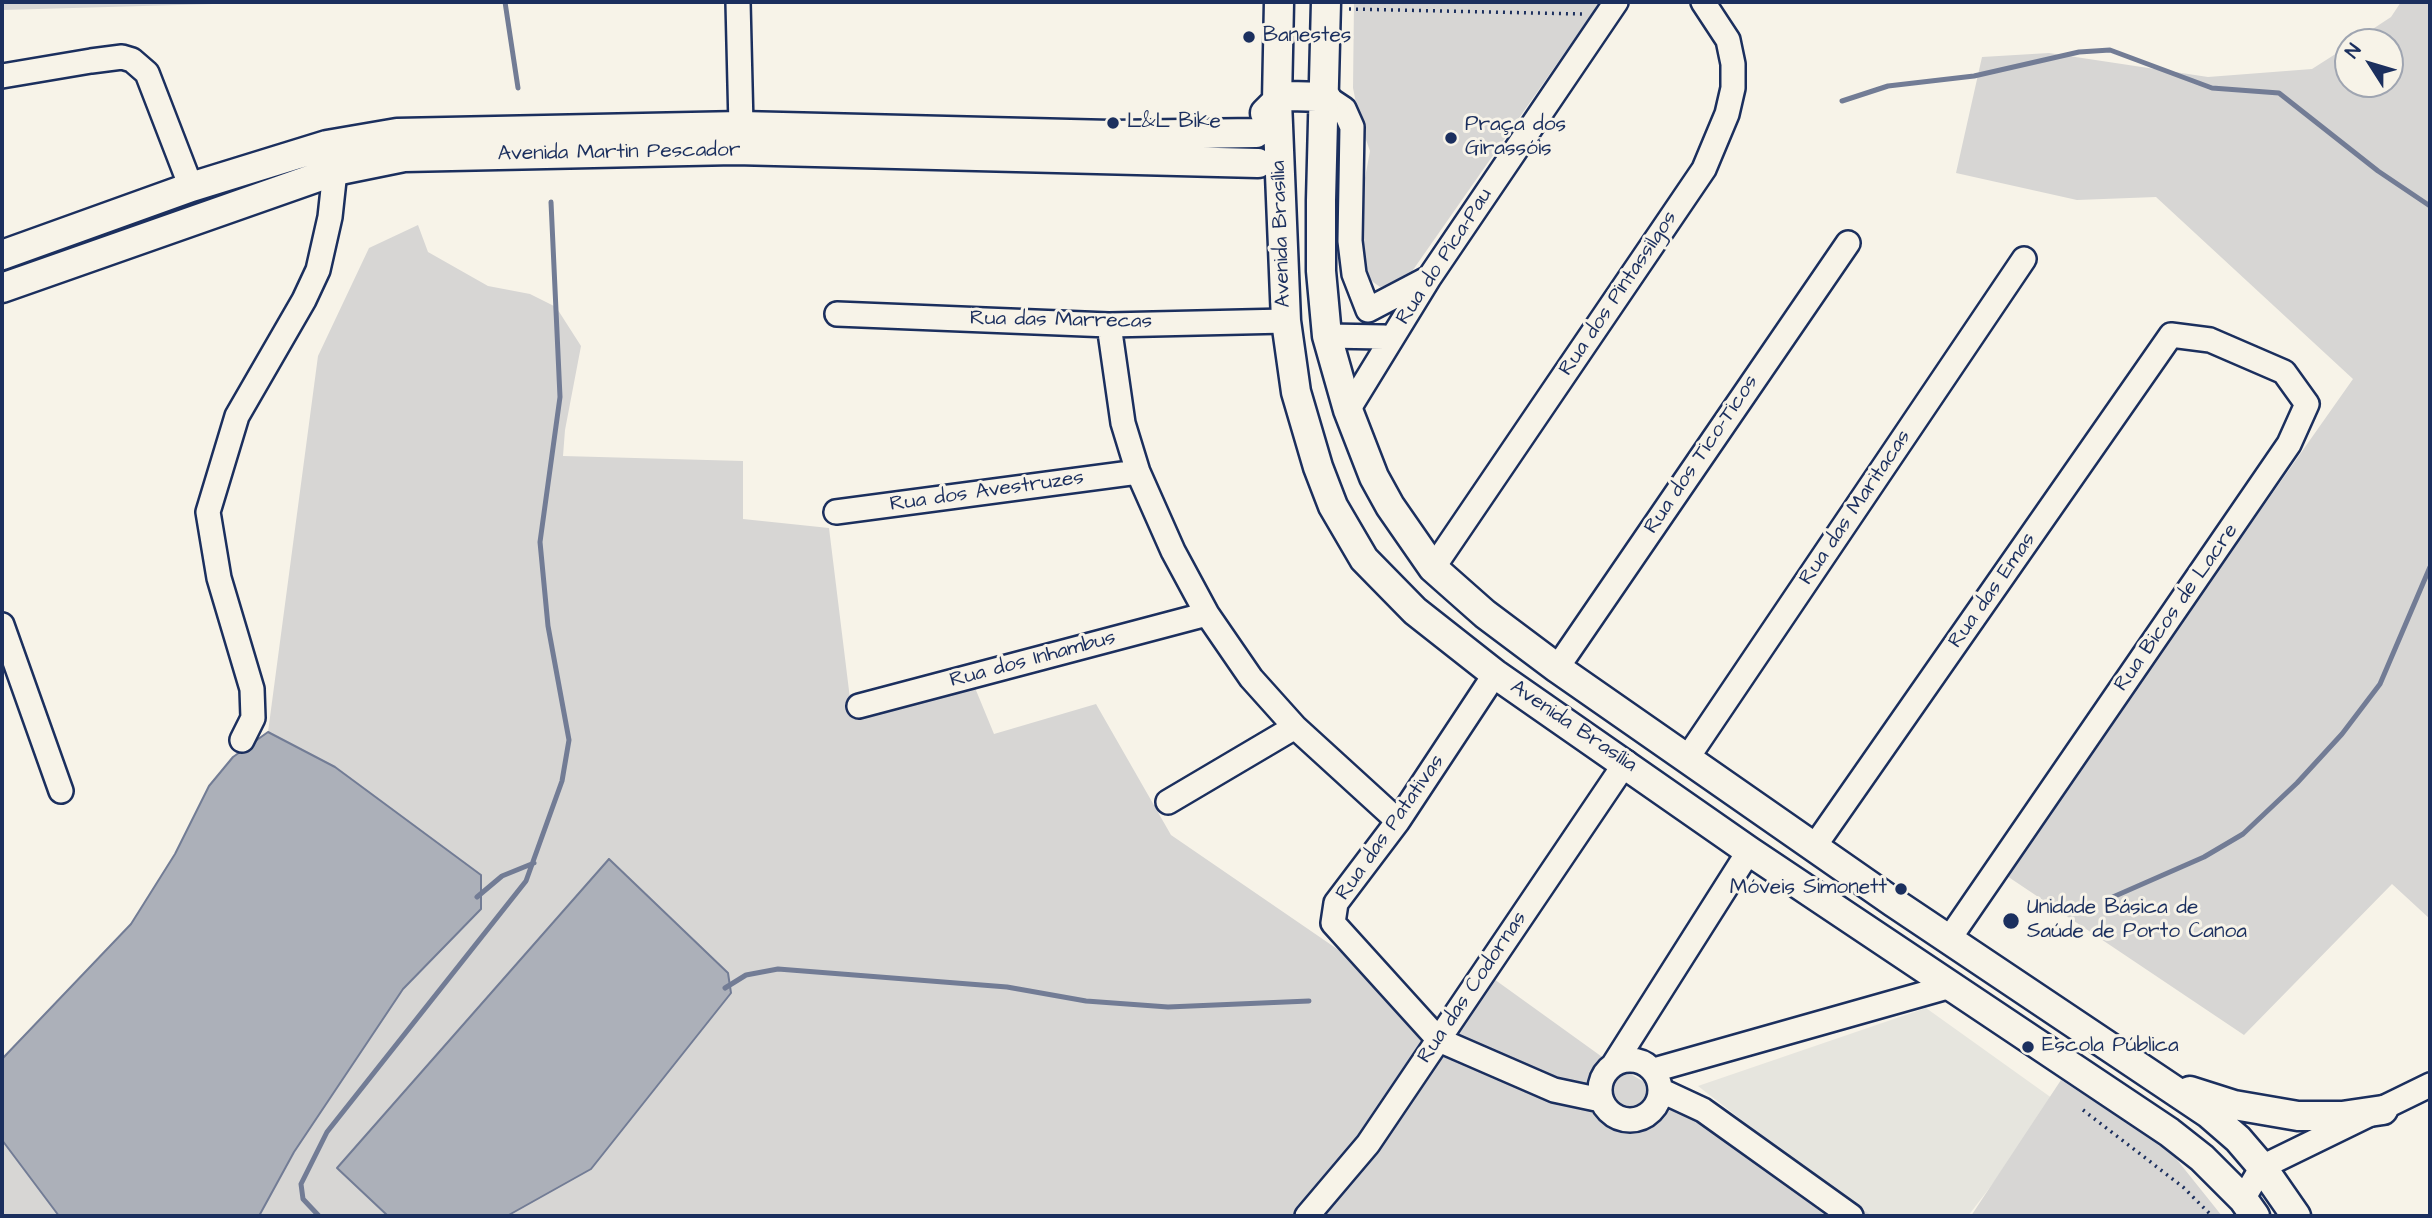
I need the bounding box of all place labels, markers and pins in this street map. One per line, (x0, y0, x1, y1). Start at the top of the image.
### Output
place label: Banestes (1263, 24, 1351, 50)
marker: Banestes (1241, 29, 1257, 45)
place label: L&L Bike (1127, 110, 1221, 136)
place label: Praça dos Girassóis (1465, 113, 1566, 163)
marker: L&L Bike (1105, 115, 1121, 131)
marker: Praça dos Girassóis (1443, 130, 1459, 146)
place label: Móveis Simonett (1730, 876, 1887, 902)
marker: Móveis Simonett (1893, 881, 1909, 897)
place label: Unidade Básica de Saúde de Porto Canoa (2027, 896, 2247, 946)
marker: Unidade Básica de Saúde de Porto Canoa (2001, 911, 2021, 931)
place label: Escola Pública (2042, 1034, 2179, 1060)
marker: Escola Pública (2020, 1039, 2036, 1055)

